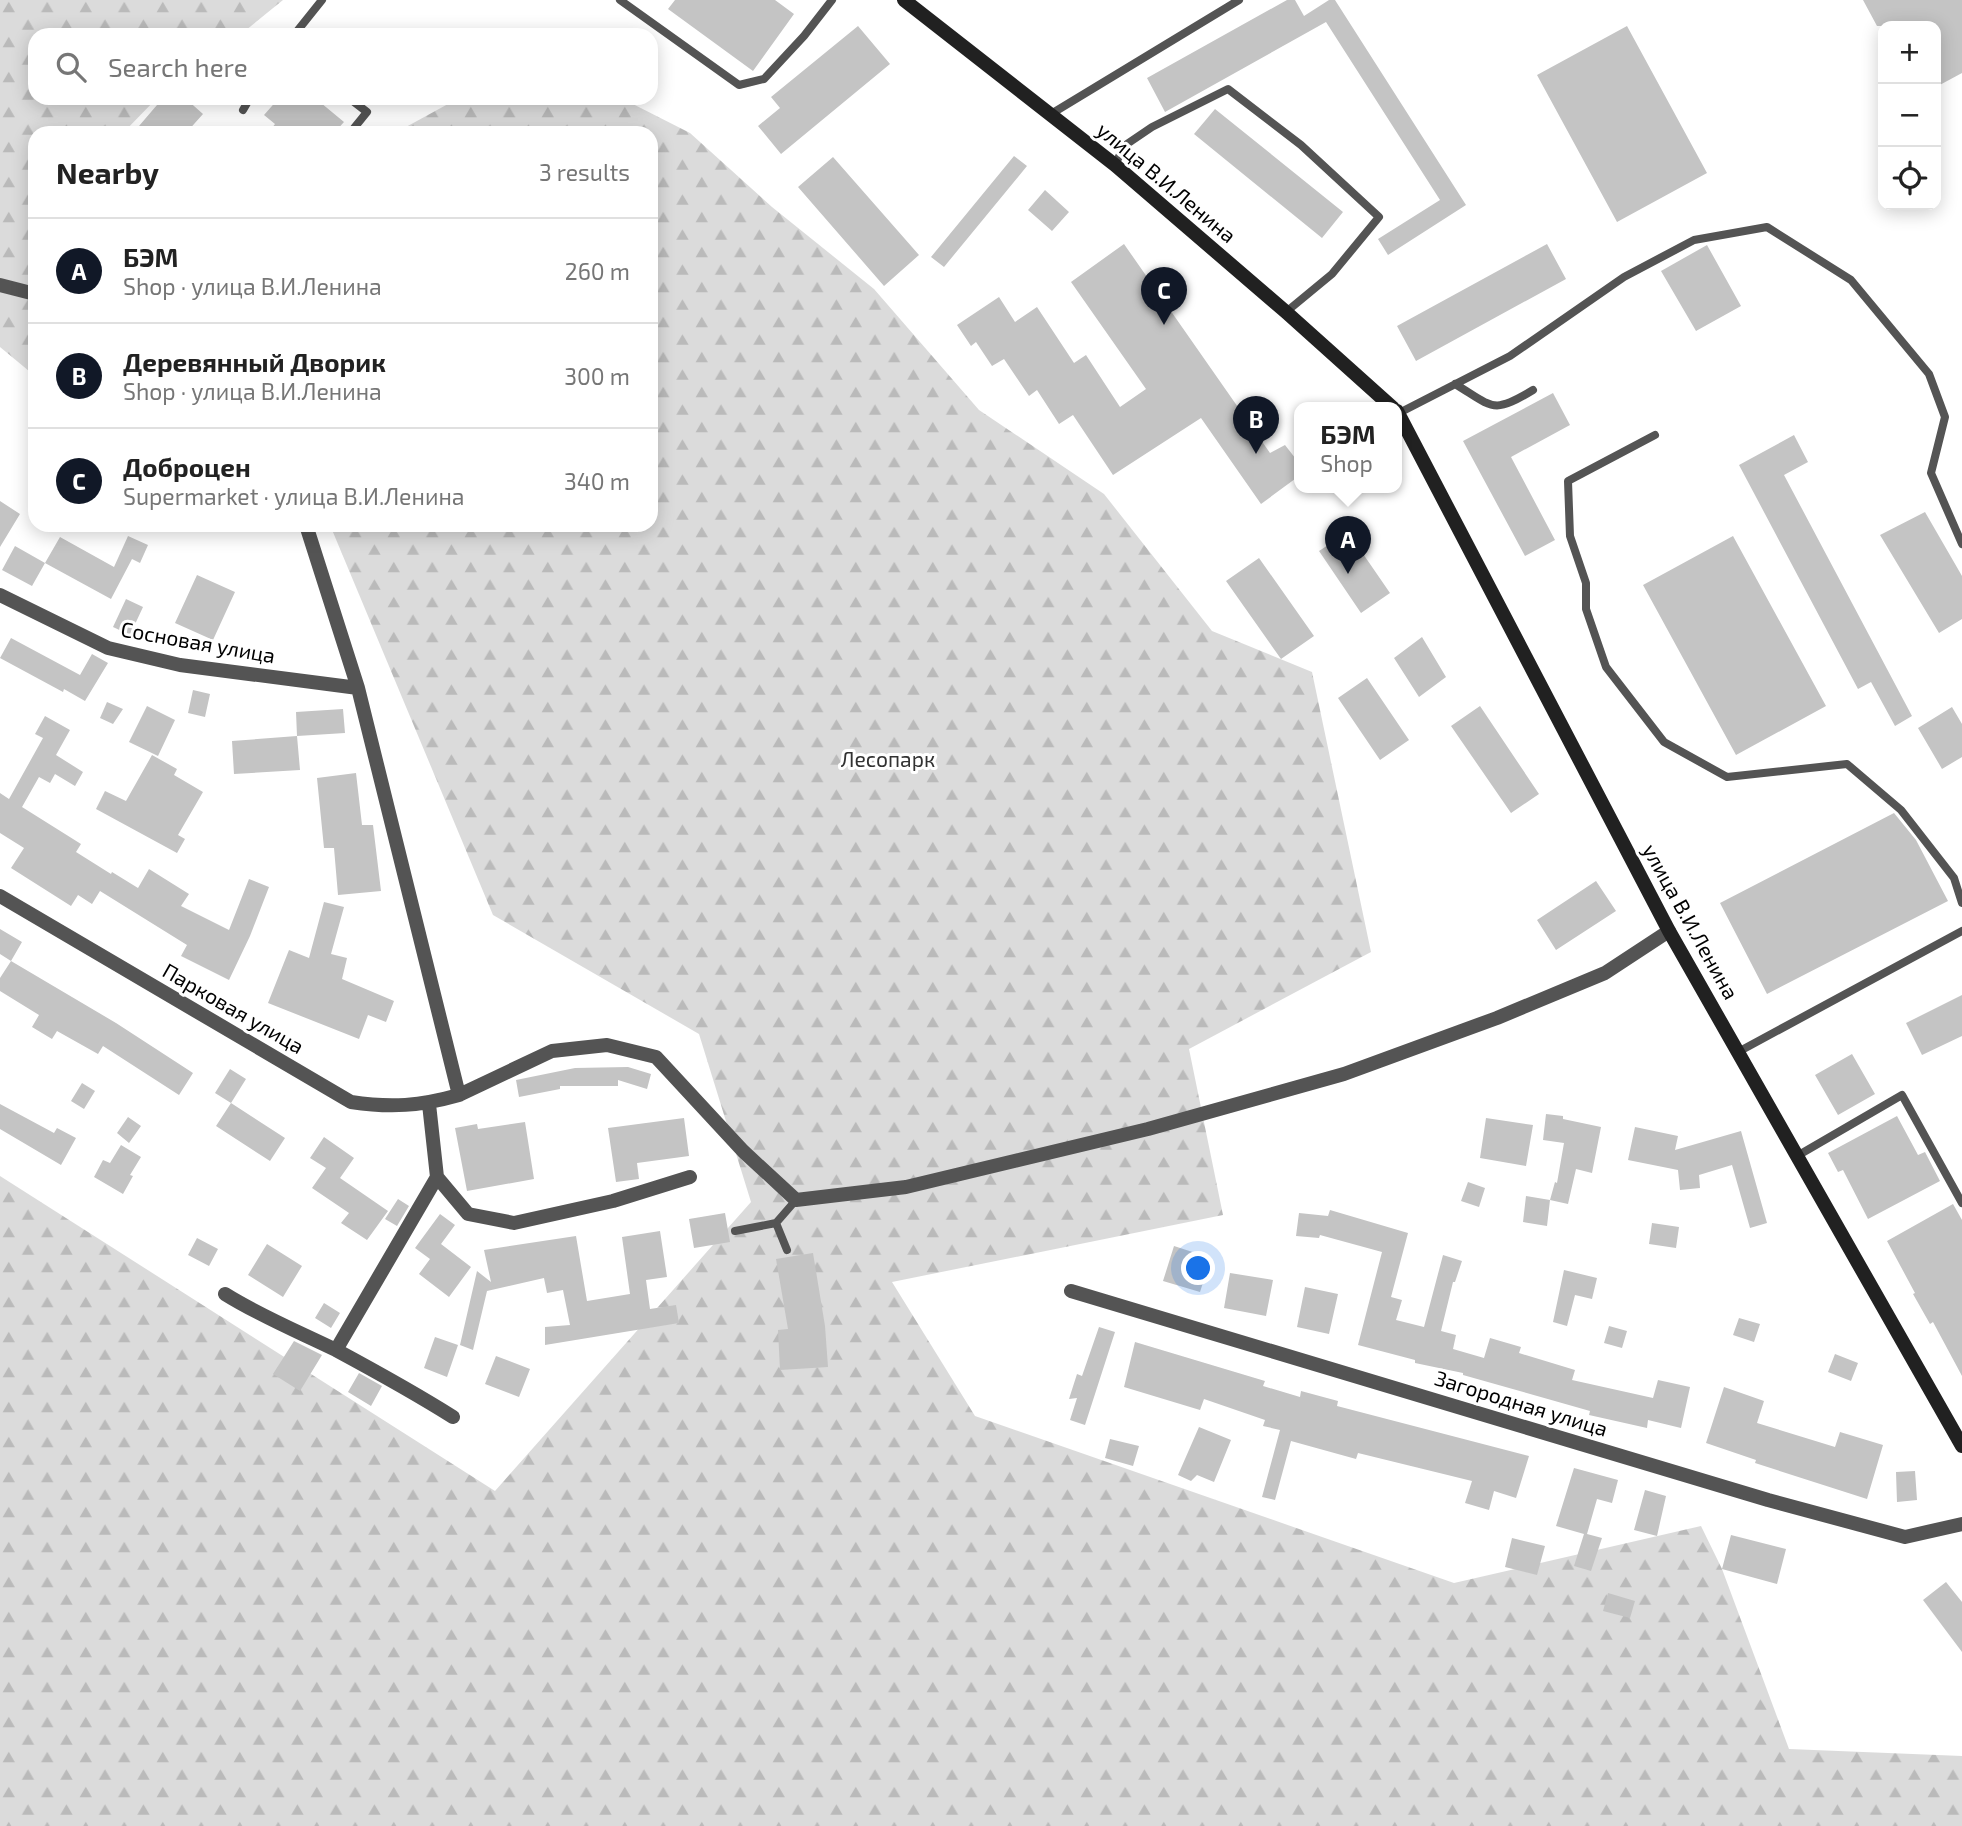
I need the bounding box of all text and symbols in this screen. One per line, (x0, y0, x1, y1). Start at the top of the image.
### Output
map controls (1878, 21, 1941, 210)
button: + (1878, 21, 1941, 84)
search box (28, 28, 658, 105)
icon: search (52, 48, 90, 86)
text: Search here (108, 51, 248, 82)
button: − (1878, 84, 1941, 147)
street label: улица В.И.Ленина (1092, 116, 1242, 248)
button: locate (1878, 147, 1941, 210)
text: Nearby (56, 154, 159, 190)
text: 3 results (539, 158, 630, 186)
text: БЭМ (123, 241, 179, 272)
text: A (71, 257, 87, 285)
text: 260 m (565, 257, 630, 285)
pin: C (1141, 267, 1187, 325)
text: Shop · улица В.И.Ленина (123, 272, 382, 300)
text: Деревянный Дворик (123, 346, 386, 377)
text: B (72, 362, 86, 390)
text: 300 m (564, 362, 630, 390)
text: Shop · улица В.И.Ленина (123, 377, 382, 405)
pin: B (1233, 396, 1279, 454)
popup (1294, 402, 1402, 493)
text: БЭМ (1320, 418, 1376, 449)
text: Shop (1320, 449, 1373, 477)
text: Доброцен (123, 451, 251, 482)
text: C (72, 467, 86, 495)
text: 340 m (564, 467, 630, 495)
text: Supermarket · улица В.И.Ленина (123, 482, 465, 510)
pin: A (1325, 516, 1371, 574)
street label: Сосновая улица (119, 616, 277, 668)
park label: Лесопарк (841, 746, 935, 771)
street label: улица В.И.Ленина (1637, 839, 1744, 1004)
street label: Парковая улица (158, 957, 309, 1059)
your location (1181, 1251, 1215, 1285)
street label: Загородная улица (1432, 1364, 1611, 1442)

